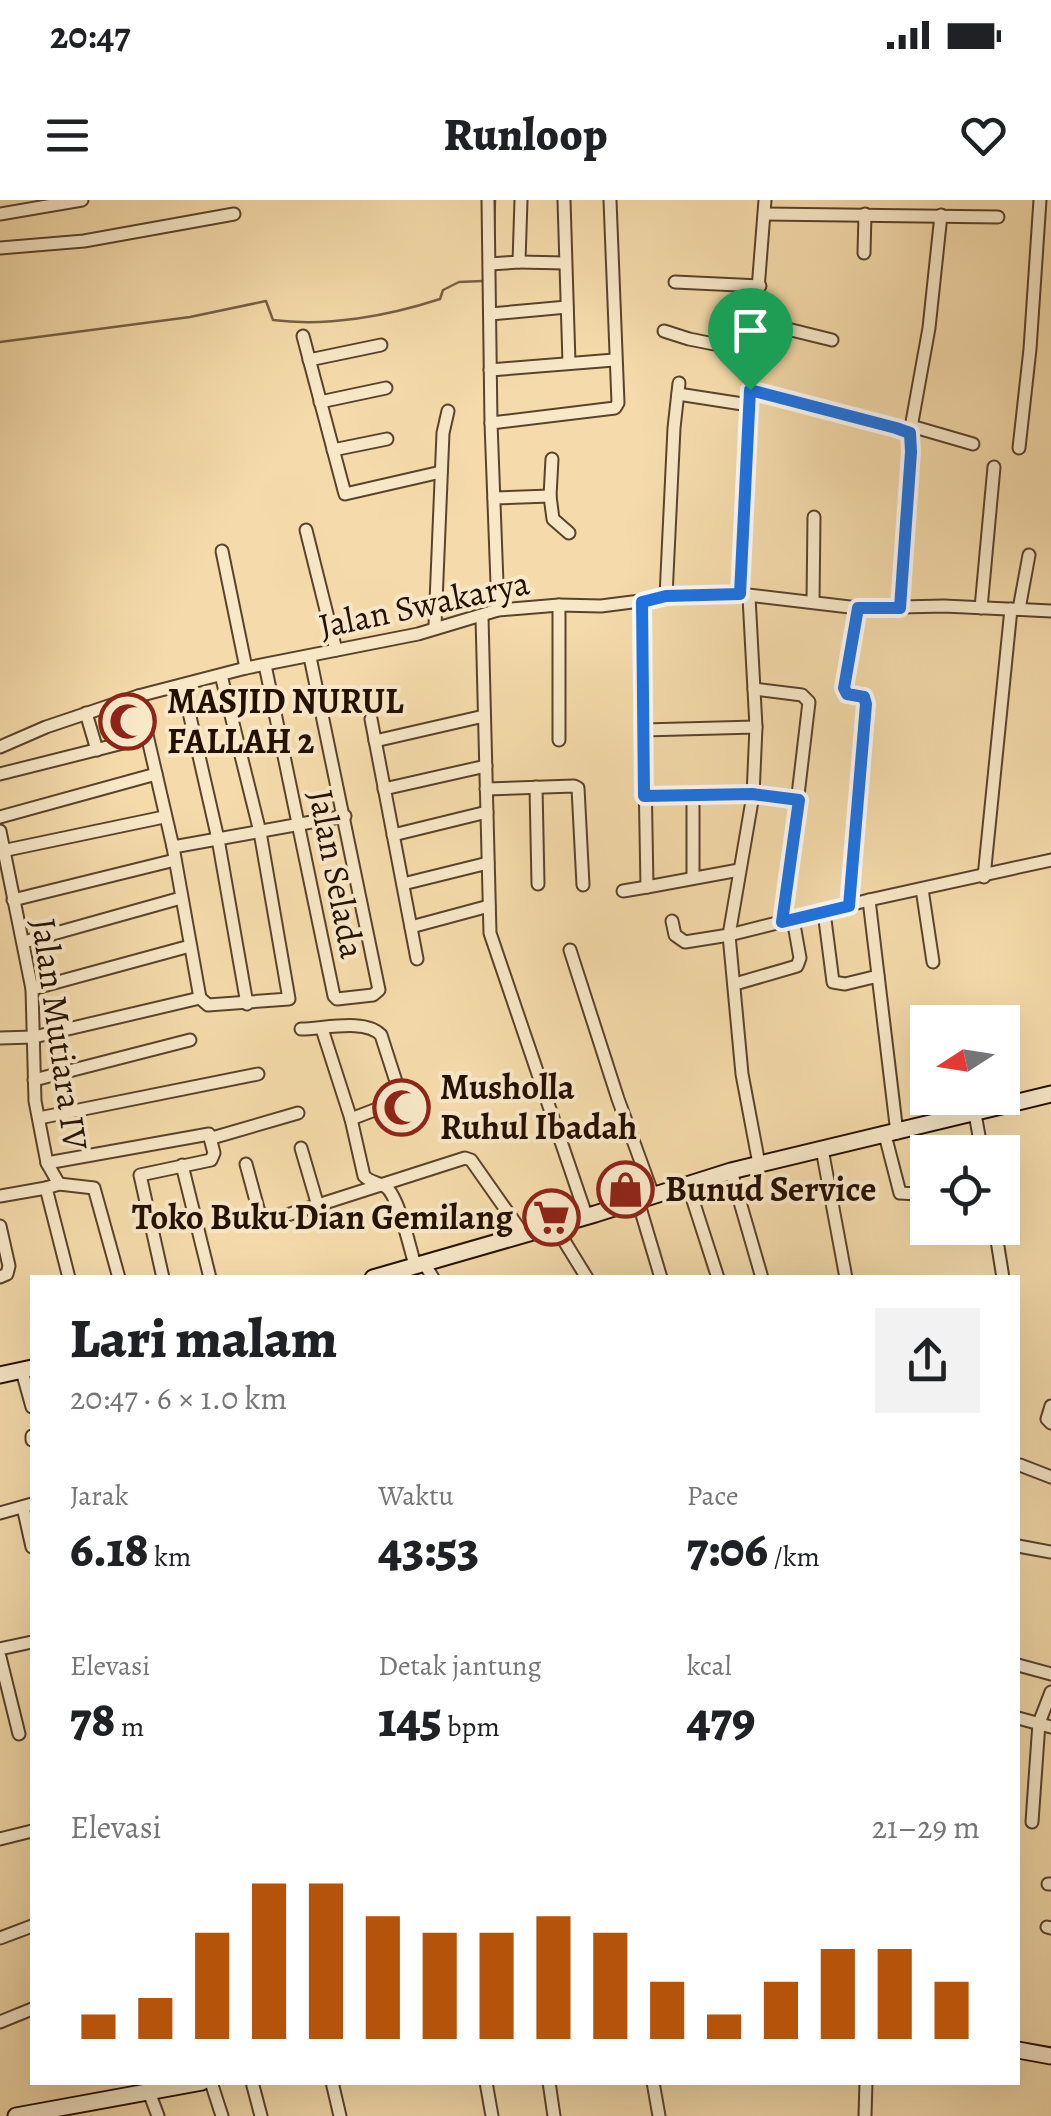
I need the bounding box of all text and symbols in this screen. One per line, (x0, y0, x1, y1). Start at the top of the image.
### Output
text: 20:47 (50, 9, 131, 61)
text: Runloop (444, 104, 607, 166)
icon: menu (40, 108, 95, 163)
icon: heart (956, 108, 1011, 163)
pin (708, 288, 793, 391)
icon: arrive (723, 303, 778, 358)
street label: Jalan Swakarya (314, 558, 534, 650)
place label: MASJID NURUL FALLAH 2 (167, 677, 404, 765)
mosque icon: MASJID NURUL FALLAH 2 (98, 691, 158, 751)
street label: Jalan Selada (297, 785, 377, 963)
street label: Jalan Mutiara IV (20, 915, 100, 1154)
north arrow (910, 1005, 1020, 1115)
map controls (910, 1005, 1020, 1245)
place label: Musholla Ruhul Ibadah (440, 1063, 637, 1151)
mosque icon: Musholla Ruhul Ibadah (371, 1077, 431, 1137)
button: locate (910, 1135, 1020, 1245)
shop icon: Bunud Service (596, 1159, 656, 1219)
place label: Bunud Service (665, 1165, 876, 1213)
supermarket icon: Toko Buku Dian Gemilang (522, 1187, 582, 1247)
place label: Toko Buku Dian Gemilang (132, 1193, 513, 1241)
text: Lari malam (70, 1301, 337, 1376)
button: share (875, 1308, 980, 1413)
text: 20:47 · 6 × 1.0 km (70, 1376, 287, 1420)
text: Jarak (70, 1477, 129, 1515)
text: Waktu (378, 1477, 454, 1515)
text: Pace (687, 1477, 739, 1515)
text: 6.18 (70, 1515, 149, 1583)
text: 43:53 (378, 1515, 479, 1583)
text: 7:06 (687, 1515, 768, 1583)
text: km (149, 1538, 191, 1576)
text: /km (768, 1538, 820, 1576)
text: Elevasi (70, 1647, 150, 1685)
text: Detak jantung (378, 1647, 541, 1685)
text: kcal (687, 1647, 732, 1685)
text: 78 (70, 1685, 115, 1753)
text: 145 (378, 1685, 442, 1753)
text: 479 (687, 1685, 756, 1753)
text: m (115, 1708, 144, 1746)
text: bpm (442, 1708, 500, 1746)
text: Elevasi (70, 1805, 162, 1849)
text: 21–29 m (872, 1805, 980, 1849)

